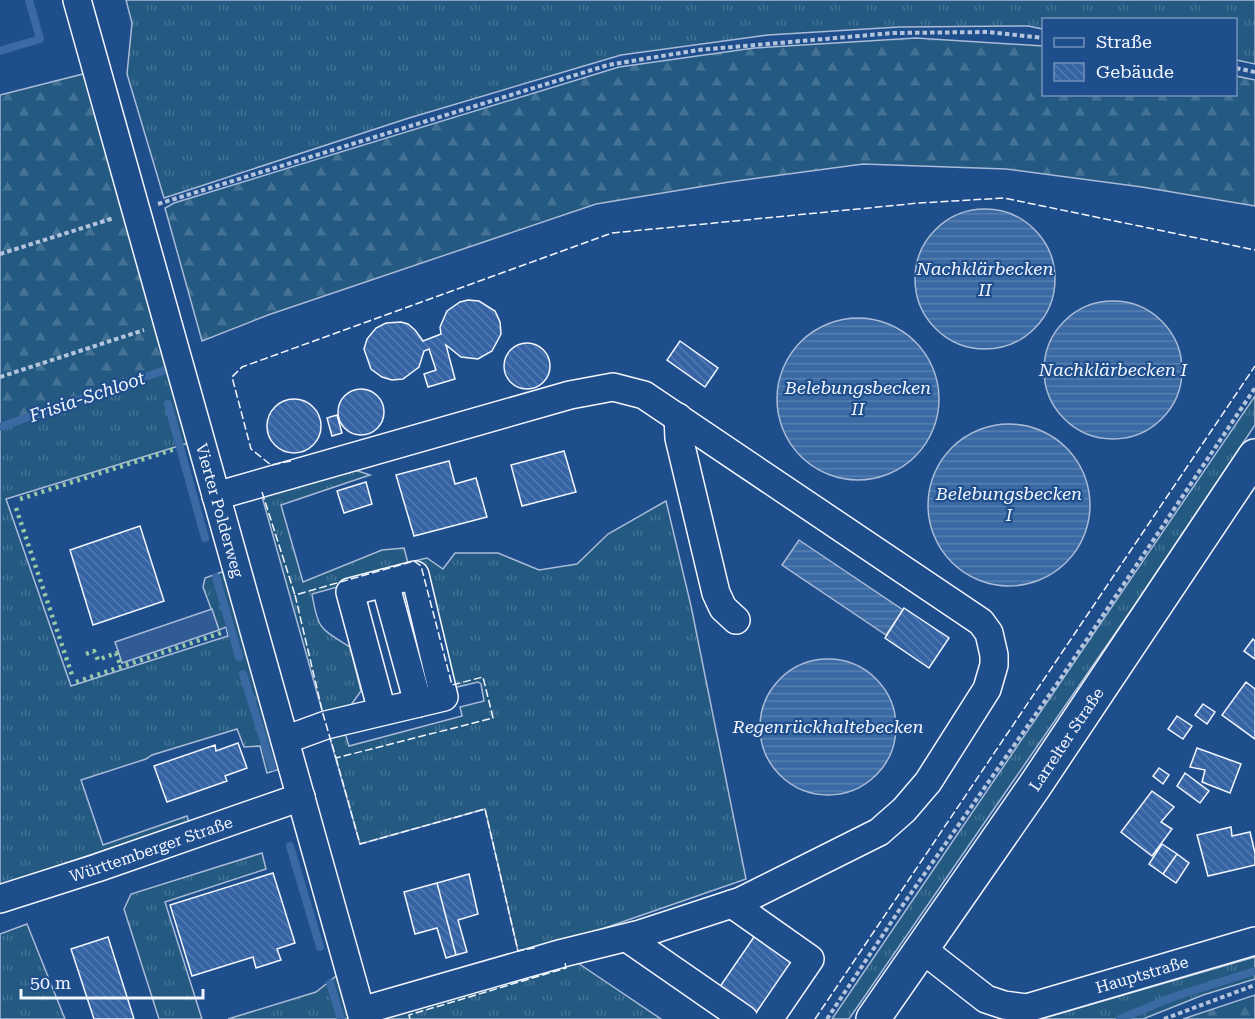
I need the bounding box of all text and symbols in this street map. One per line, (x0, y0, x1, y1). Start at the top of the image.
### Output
legend (1042, 18, 1237, 96)
text: Straße (1096, 31, 1152, 52)
text: Gebäude (1096, 61, 1174, 82)
water label: Nachklärbecken II (915, 258, 1054, 300)
water label: Nachklärbecken I (1038, 359, 1188, 380)
water label: Frisia-Schloot (25, 367, 148, 427)
water label: Belebungsbecken II (784, 377, 931, 419)
street label: Vierter Polderweg (192, 441, 248, 581)
water label: Belebungsbecken I (935, 483, 1082, 525)
street label: Larrelter Straße (1025, 684, 1108, 795)
water label: Regenrückhaltebecken (731, 716, 924, 737)
street label: Württemberger Straße (67, 812, 235, 886)
street label: Hauptstraße (1093, 952, 1191, 997)
scale bar (21, 962, 202, 1000)
text: 50 m (30, 972, 71, 993)

